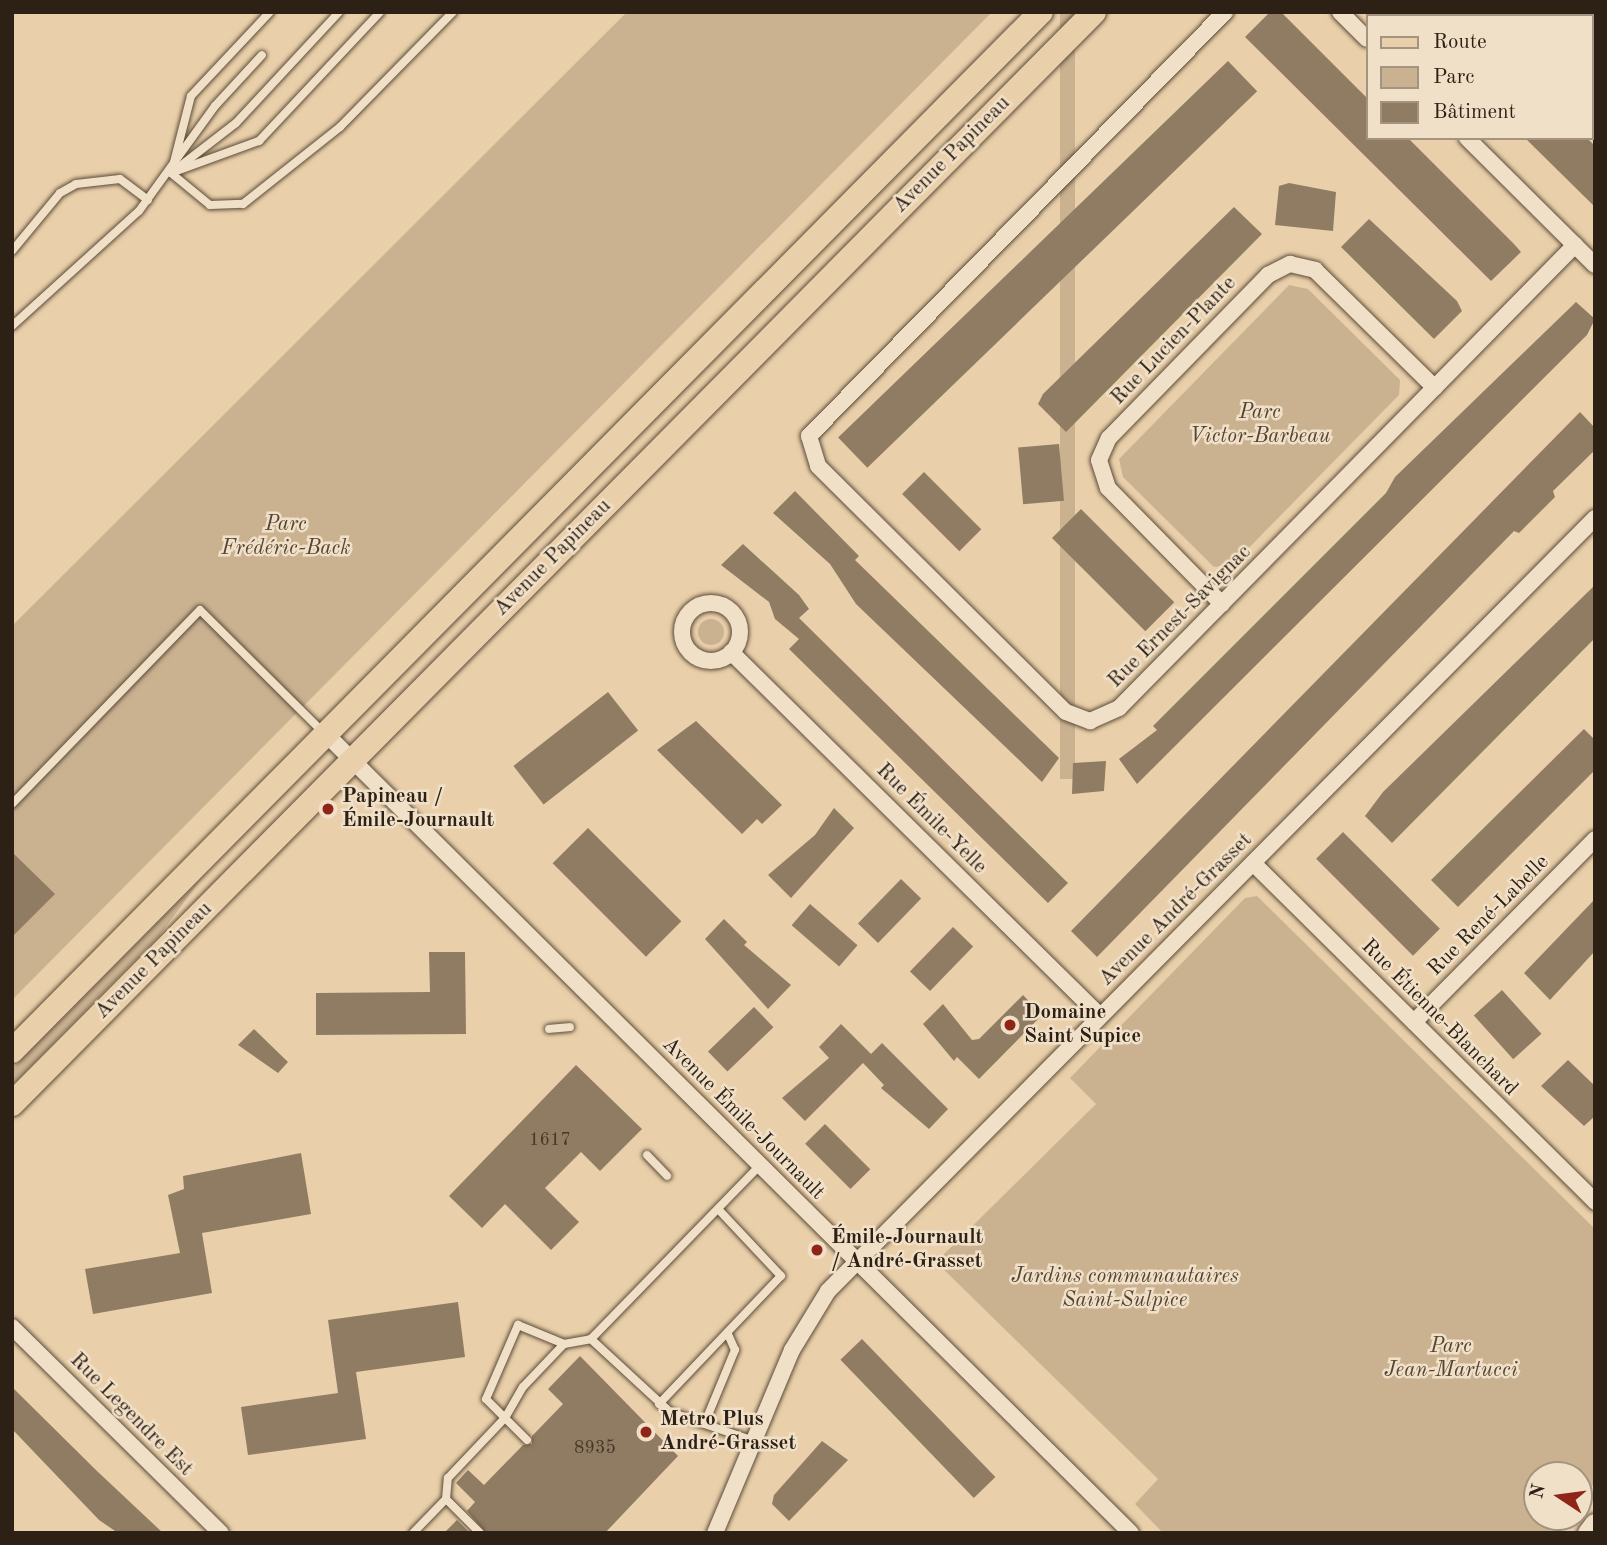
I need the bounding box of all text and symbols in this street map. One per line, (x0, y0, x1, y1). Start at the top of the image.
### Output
legend (1366, 14, 1593, 140)
text: Route (1433, 32, 1487, 53)
text: Parc (1433, 67, 1475, 88)
street label: Avenue Papineau (888, 91, 1016, 219)
text: Bâtiment (1433, 102, 1516, 123)
street label: Rue Lucien-Plante (1106, 271, 1242, 411)
park label: Parc Victor-Barbeau (1190, 400, 1330, 450)
street label: Avenue Papineau (489, 494, 617, 622)
park label: Parc Frédéric-Back (221, 512, 351, 562)
street label: Rue Ernest-Savignac (1103, 540, 1257, 694)
street label: Rue Émile-Yelle (870, 758, 992, 880)
place label: Papineau / Émile-Journault (342, 784, 494, 834)
marker: Papineau / Émile-Journault (320, 801, 336, 817)
street label: Avenue André-Grasset (1094, 828, 1258, 992)
street label: Rue René-Labelle (1423, 850, 1555, 982)
street label: Avenue Papineau (90, 897, 218, 1025)
street label: Rue Étienne-Blanchard (1355, 934, 1523, 1102)
place label: Domaine Saint Supice (1024, 1000, 1141, 1050)
marker: Domaine Saint Supice (1002, 1017, 1018, 1033)
street label: Avenue Émile-Journault (656, 1032, 830, 1206)
house number: 1617 (529, 1129, 571, 1151)
place label: Émile-Journault / André-Grasset (831, 1225, 983, 1275)
marker: Émile-Journault / André-Grasset (809, 1242, 825, 1258)
park label: Jardins communautaires Saint-Sulpice (1011, 1264, 1239, 1314)
park label: Parc Jean-Martucci (1384, 1334, 1518, 1384)
street label: Rue Legendre Est (64, 1348, 198, 1482)
place label: Metro Plus André-Grasset (660, 1407, 796, 1457)
marker: Metro Plus André-Grasset (638, 1424, 654, 1440)
house number: 8935 (574, 1437, 616, 1459)
north arrow (1523, 1461, 1593, 1531)
text: N (1528, 1482, 1550, 1501)

